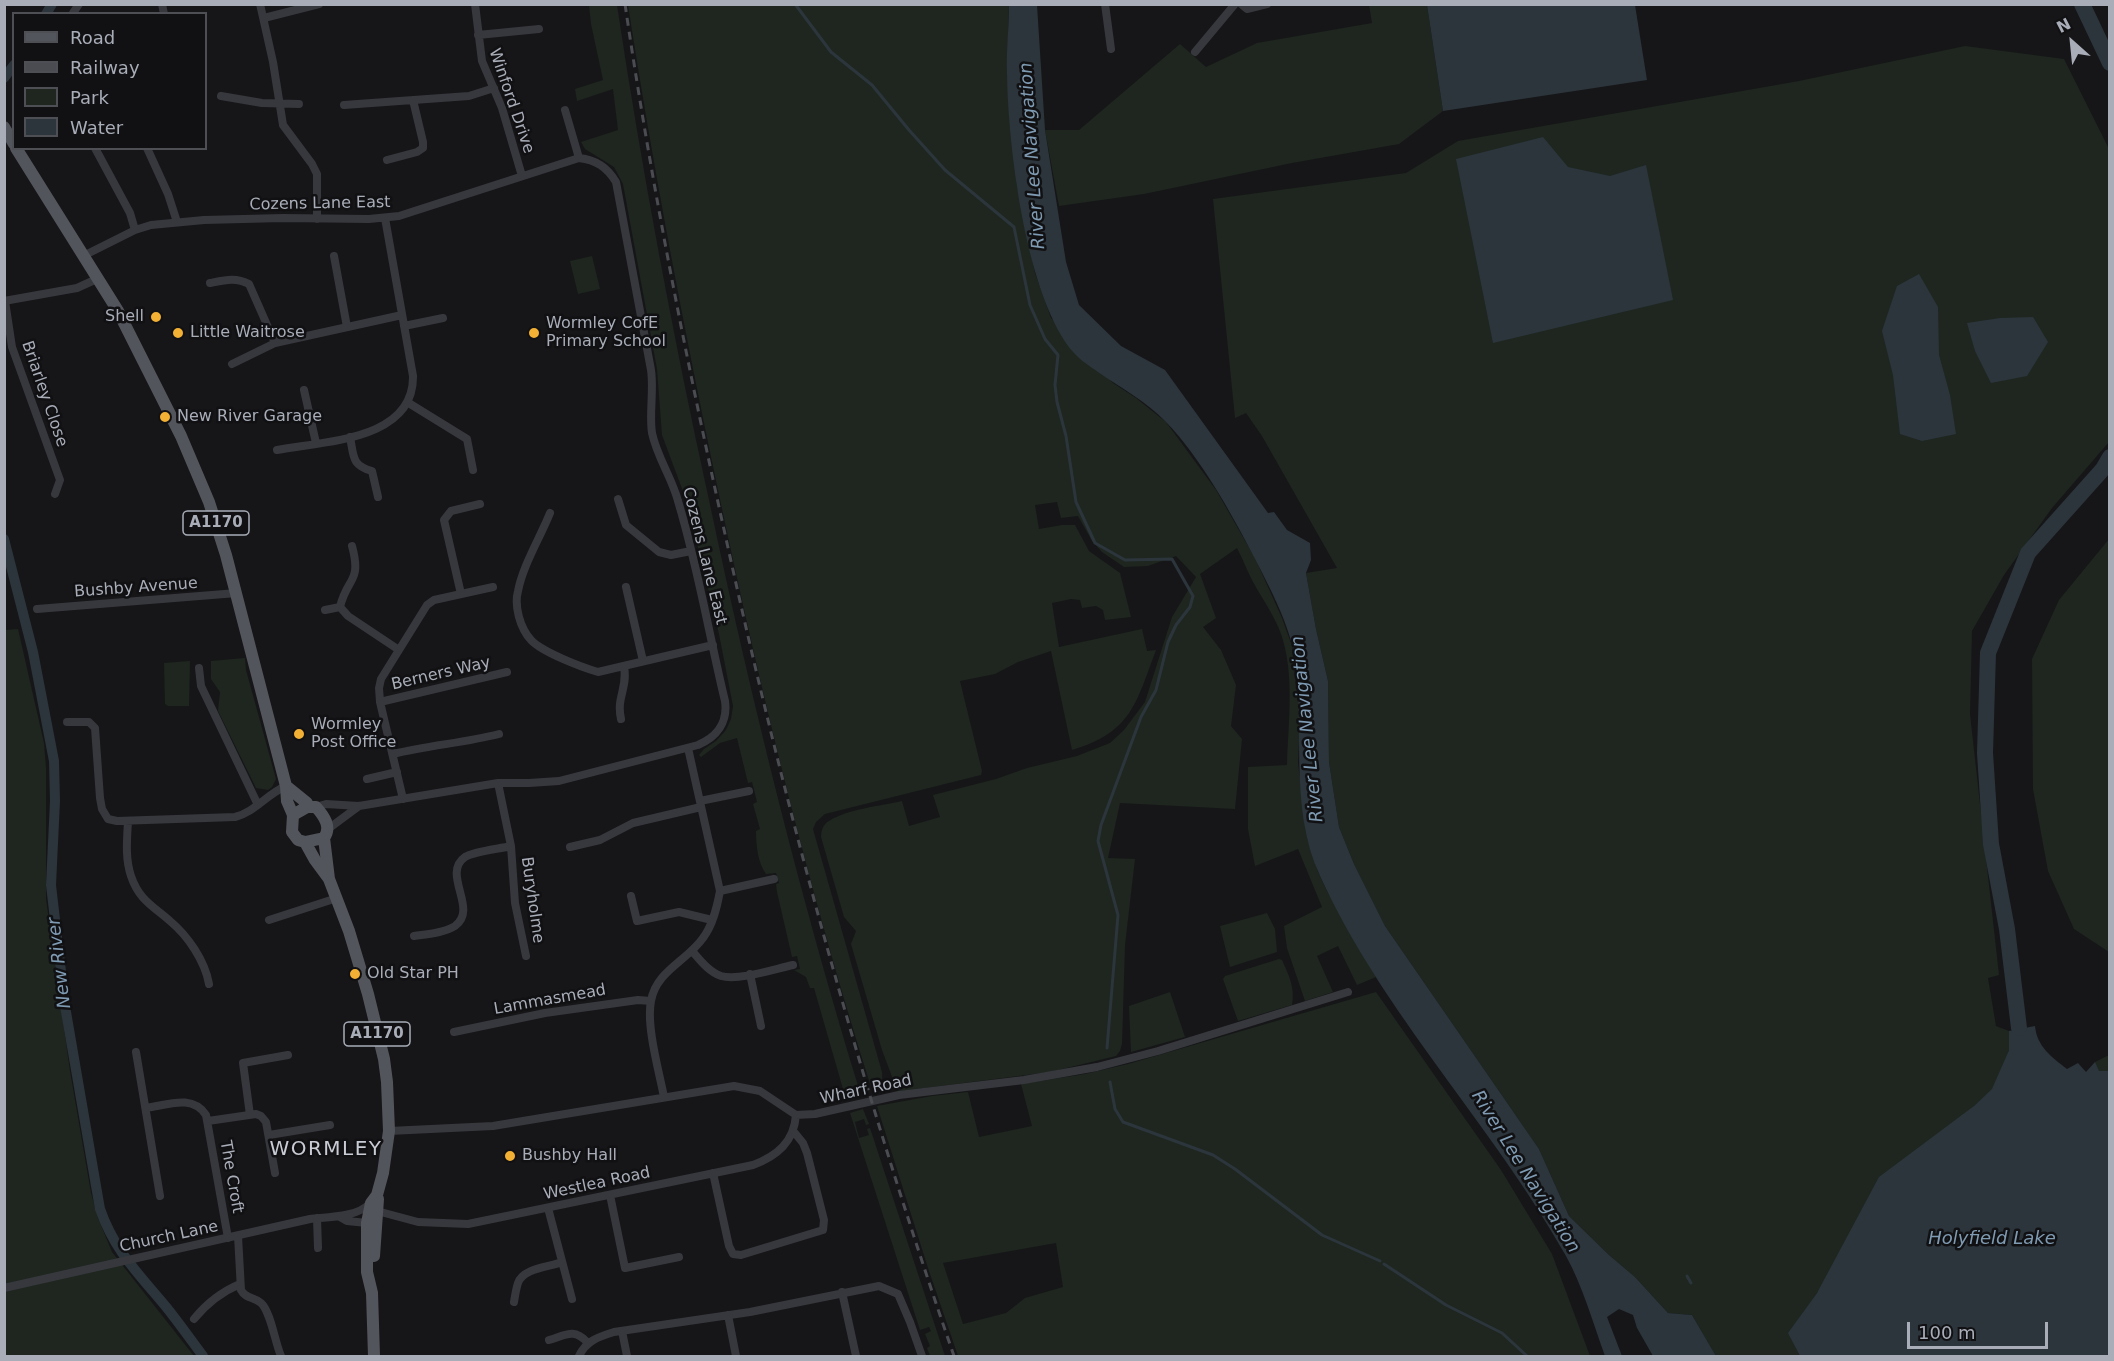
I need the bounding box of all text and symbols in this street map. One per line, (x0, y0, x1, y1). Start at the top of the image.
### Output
legend (12, 12, 207, 150)
north arrow (2042, 12, 2102, 72)
text: N (2053, 14, 2074, 37)
text: Road (70, 27, 115, 48)
street label: Winford Drive (484, 46, 538, 156)
text: Railway (70, 57, 140, 78)
water label: River Lee Navigation (1016, 62, 1050, 250)
text: Park (70, 87, 109, 108)
text: Water (70, 117, 123, 138)
street label: Cozens Lane East (249, 193, 391, 215)
place label: Shell (105, 307, 144, 327)
marker: Shell (149, 310, 163, 324)
place label: Wormley CofE Primary School (546, 314, 666, 352)
place label: Little Waitrose (190, 323, 305, 343)
marker: Little Waitrose (171, 326, 185, 340)
marker: Wormley CofE Primary School (527, 326, 541, 340)
street label: Briarley Close (17, 338, 71, 450)
place label: New River Garage (177, 407, 322, 427)
marker: New River Garage (158, 410, 172, 424)
street label: Cozens Lane East (678, 485, 730, 627)
road number: A1170 (183, 511, 249, 535)
street label: Bushby Avenue (74, 574, 198, 602)
water label: River Lee Navigation (1287, 635, 1329, 823)
street label: Berners Way (390, 653, 492, 695)
place label: Wormley Post Office (311, 715, 396, 753)
marker: Wormley Post Office (292, 727, 306, 741)
street label: Buryholme (516, 856, 548, 944)
water label: New River (44, 916, 76, 1010)
place label: Old Star PH (367, 964, 459, 984)
marker: Old Star PH (348, 967, 362, 981)
street label: Lammasmead (492, 981, 608, 1019)
road number: A1170 (344, 1022, 410, 1046)
street label: Wharf Road (818, 1071, 914, 1109)
water label: River Lee Navigation (1466, 1087, 1584, 1257)
district label: WORMLEY (269, 1138, 383, 1162)
street label: The Croft (215, 1139, 247, 1215)
place label: Bushby Hall (522, 1146, 617, 1166)
marker: Bushby Hall (503, 1149, 517, 1163)
street label: Westlea Road (542, 1163, 652, 1205)
street label: Church Lane (118, 1217, 220, 1257)
water label: Holyfield Lake (1928, 1228, 2056, 1250)
scale bar (1910, 1310, 2051, 1348)
text: 100 m (1918, 1322, 1976, 1343)

